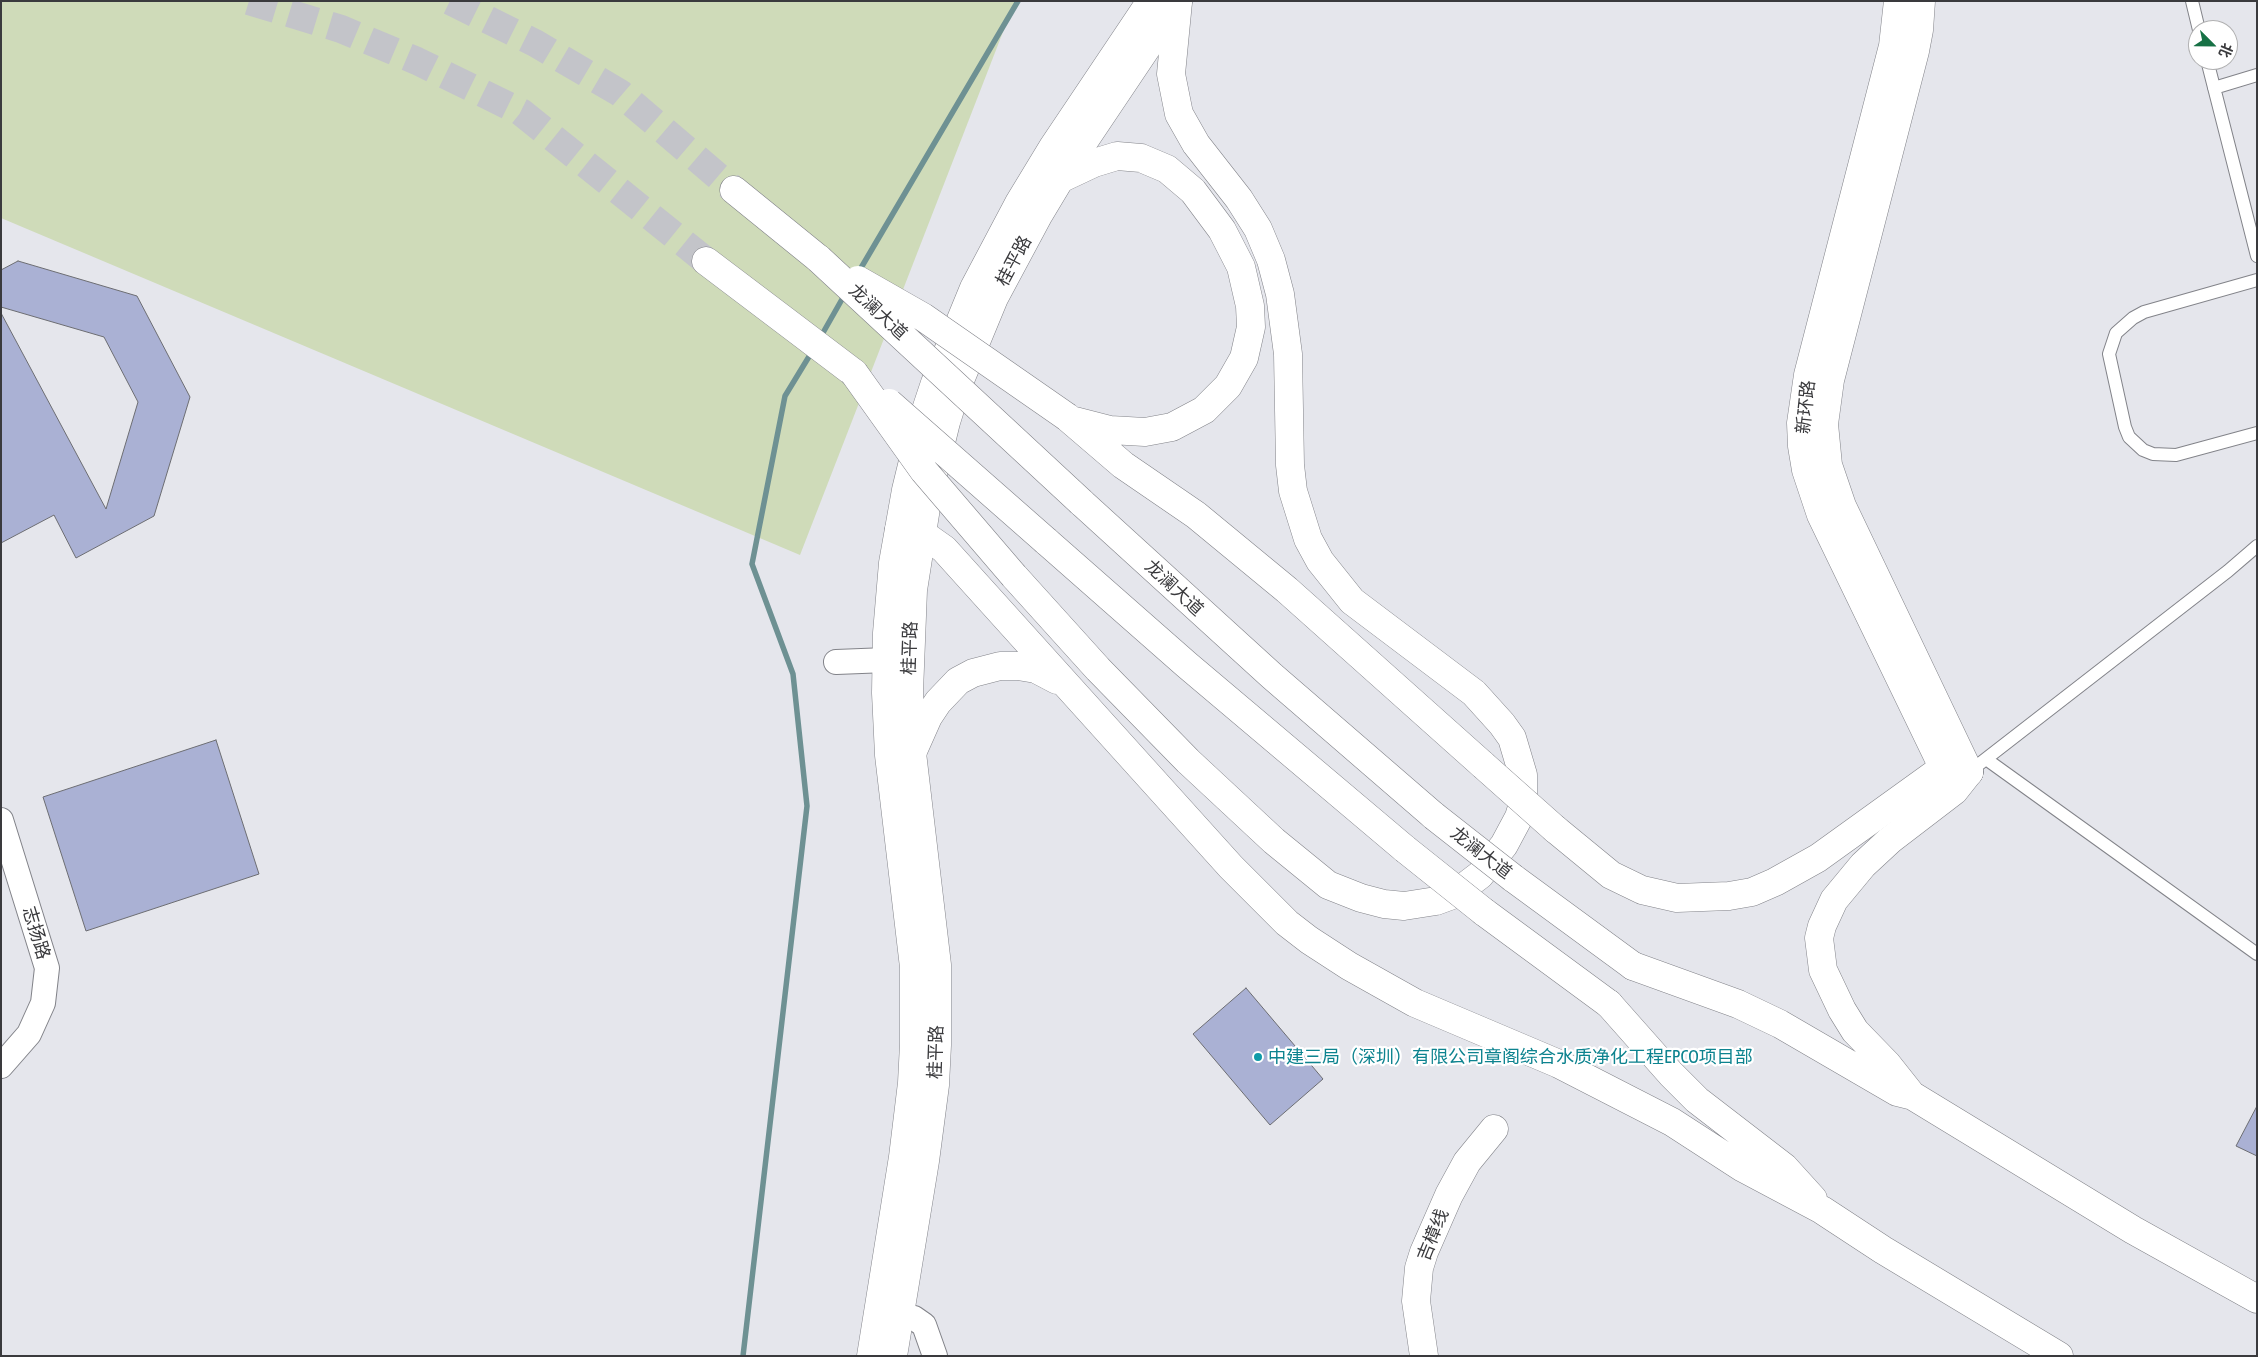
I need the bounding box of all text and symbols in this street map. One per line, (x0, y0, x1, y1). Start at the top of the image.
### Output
north arrow (2188, 20, 2238, 70)
text: 北 (2216, 41, 2236, 60)
street label: 桂平路 (992, 232, 1036, 290)
street label: 龙澜大道 (844, 280, 912, 344)
street label: 新环路 (1792, 379, 1820, 435)
street label: 龙澜大道 (1140, 556, 1208, 620)
street label: 桂平路 (898, 621, 922, 675)
street label: 龙澜大道 (1446, 822, 1516, 884)
street label: 志扬路 (18, 904, 54, 962)
street label: 桂平路 (924, 1025, 948, 1079)
place label: 中建三局（深圳）有限公司章阁综合水质净化工程EPCO项目部 (1268, 1046, 1753, 1068)
marker: 中建三局（深圳）有限公司章阁综合水质净化工程EPCO项目部 (1252, 1051, 1264, 1063)
street label: 吉樟线 (1413, 1206, 1453, 1264)

